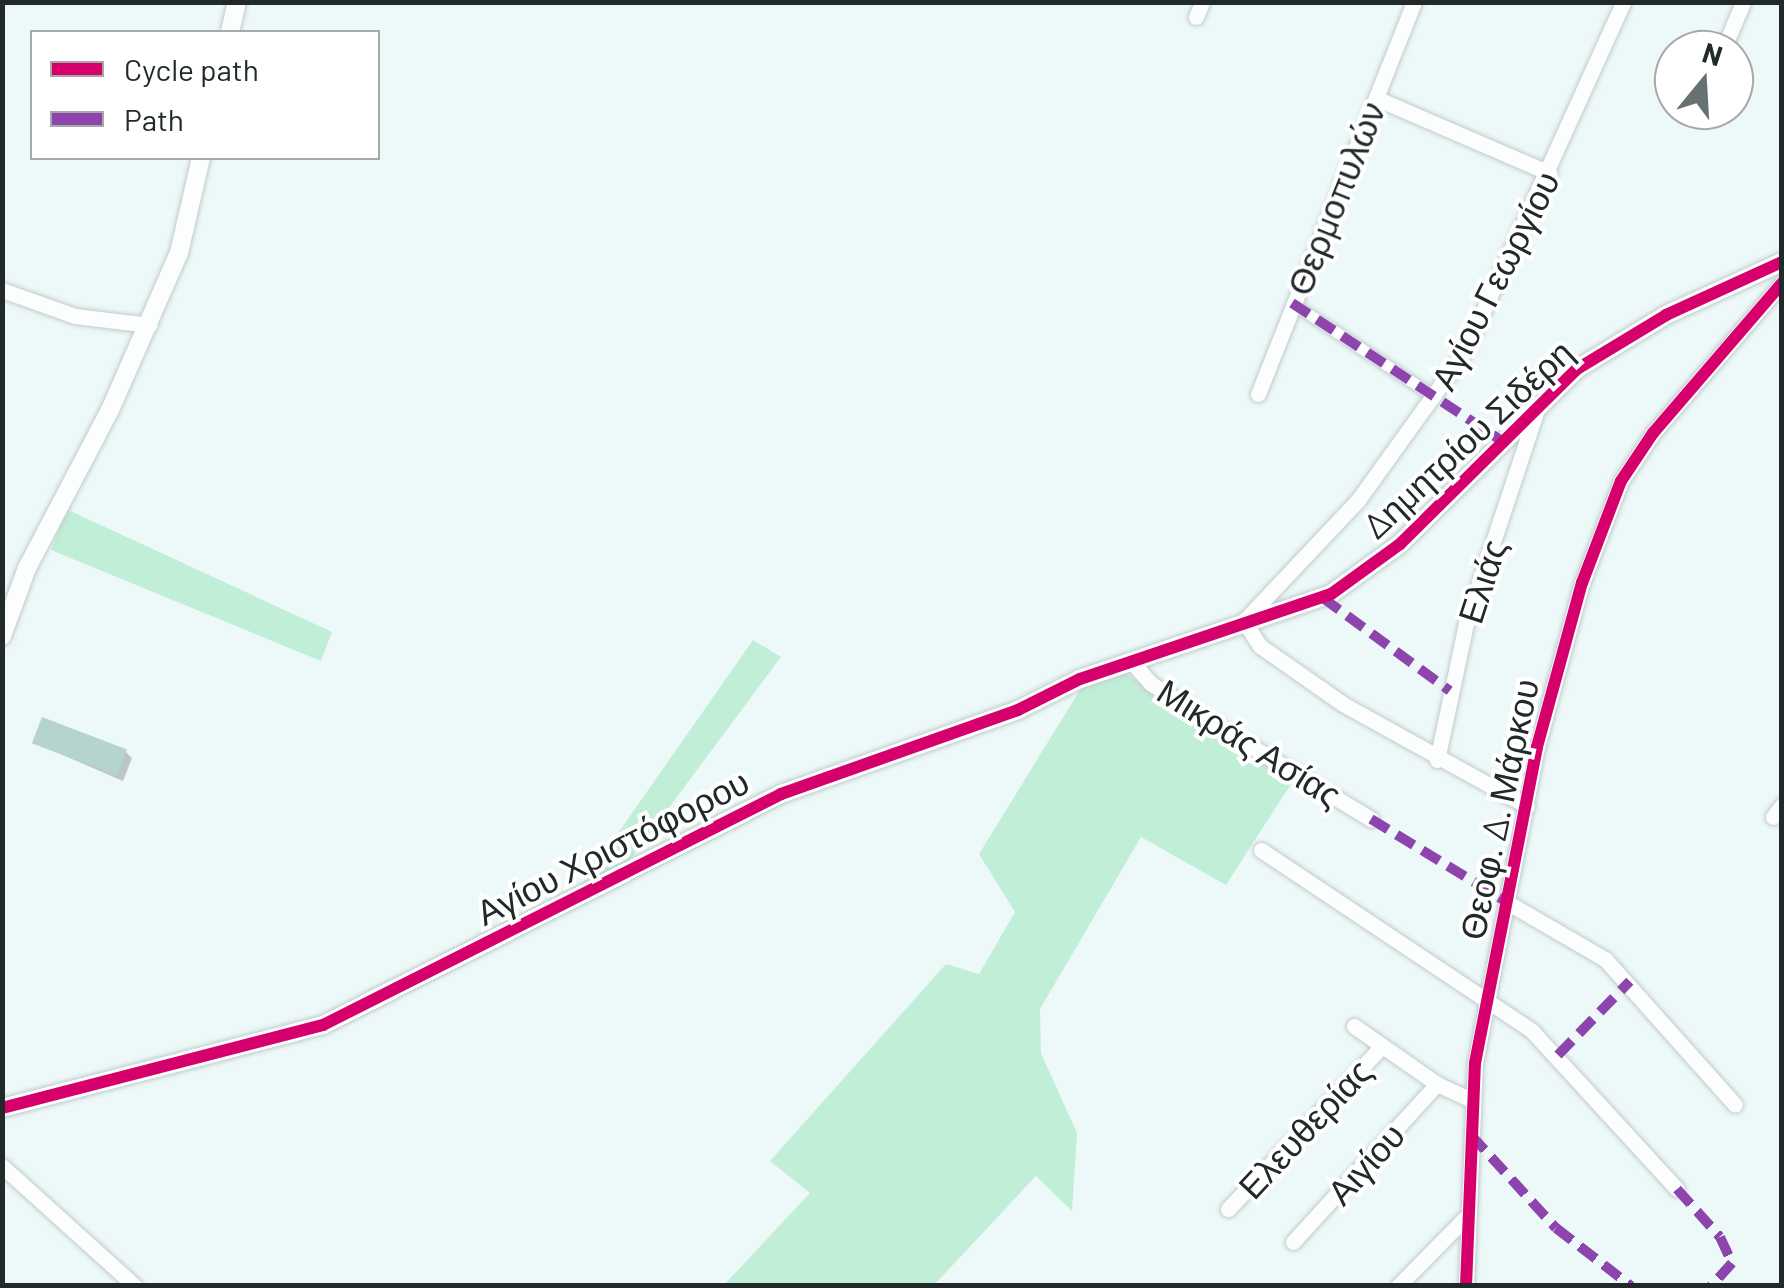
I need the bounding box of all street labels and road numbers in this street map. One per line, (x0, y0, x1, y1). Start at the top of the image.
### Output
street label: Θερμοπυλών (1277, 95, 1393, 301)
street label: Αγίου Γεωργίου (1421, 164, 1567, 396)
street label: Δημητρίου Σιδέρη (1353, 330, 1581, 546)
street label: Ελιάς (1448, 534, 1514, 628)
street label: Μικράς Ασίας (1151, 669, 1349, 815)
street label: Θεοφ. Δ. Μάρκου (1450, 675, 1546, 943)
street label: Αγίου Χριστόφορου (469, 759, 755, 933)
street label: Ελευθερίας (1229, 1050, 1379, 1206)
street label: Αιγίου (1318, 1114, 1412, 1212)

